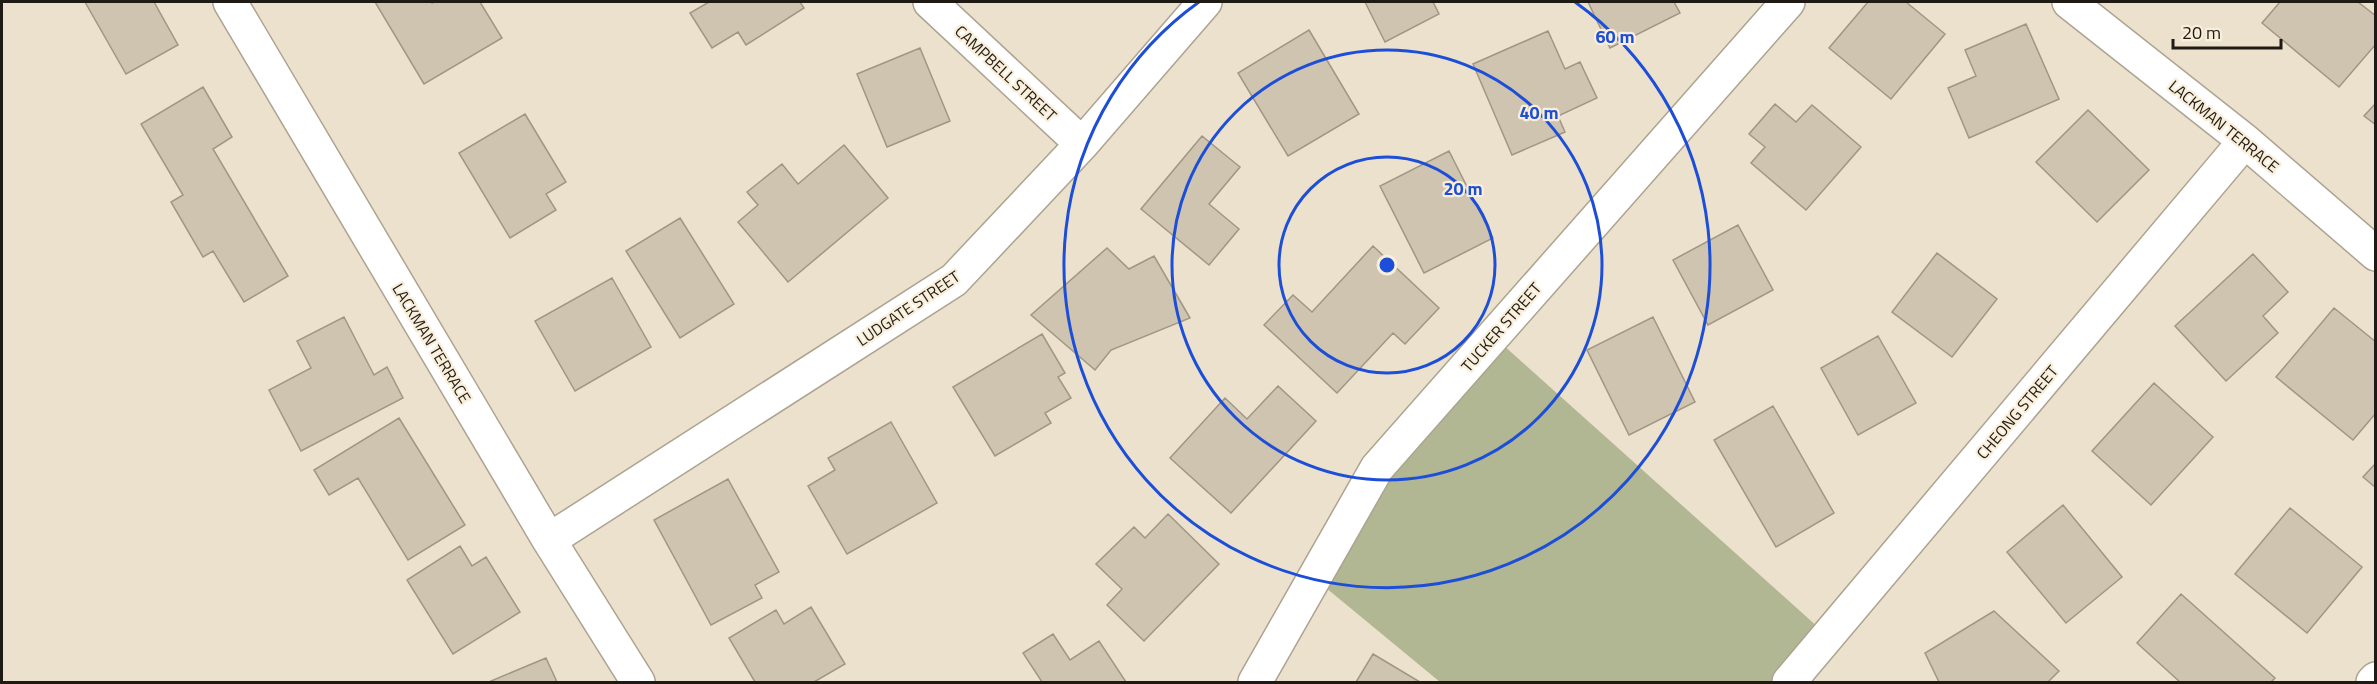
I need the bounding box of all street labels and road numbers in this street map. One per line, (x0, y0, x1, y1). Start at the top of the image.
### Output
street label: CAMPBELL STREET (950, 19, 1063, 127)
street label: LACKMAN TERRACE (2164, 74, 2284, 178)
street label: LUDGATE STREET (851, 264, 965, 352)
street label: TUCKER STREET (1455, 276, 1547, 377)
street label: LACKMAN TERRACE (387, 279, 477, 408)
street label: CHEONG STREET (1971, 359, 2064, 464)

